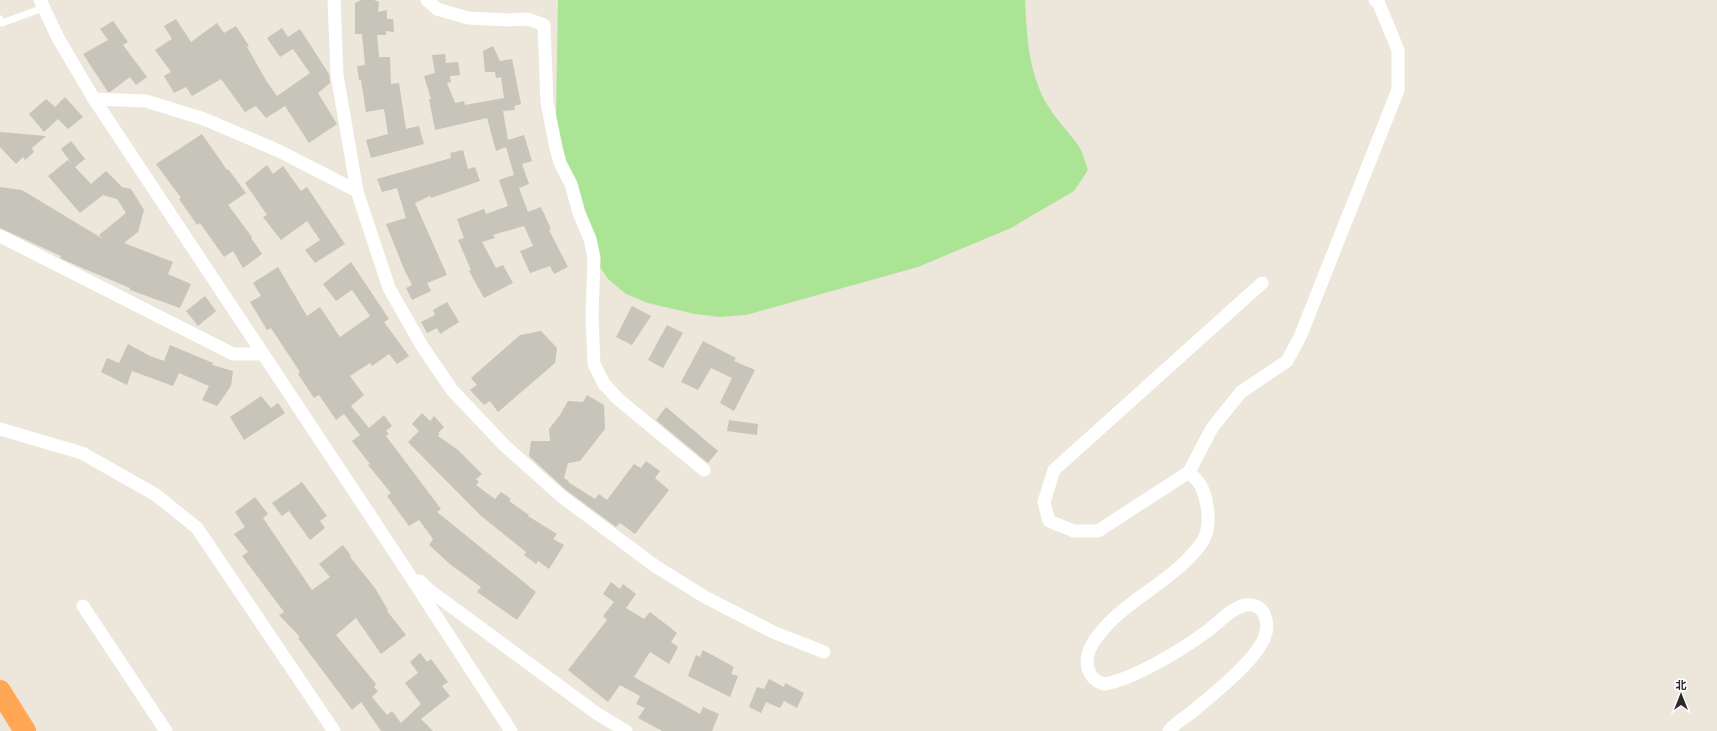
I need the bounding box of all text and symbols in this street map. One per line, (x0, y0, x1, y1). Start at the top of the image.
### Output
north arrow (1661, 675, 1701, 715)
text: 北 (1676, 678, 1687, 692)

